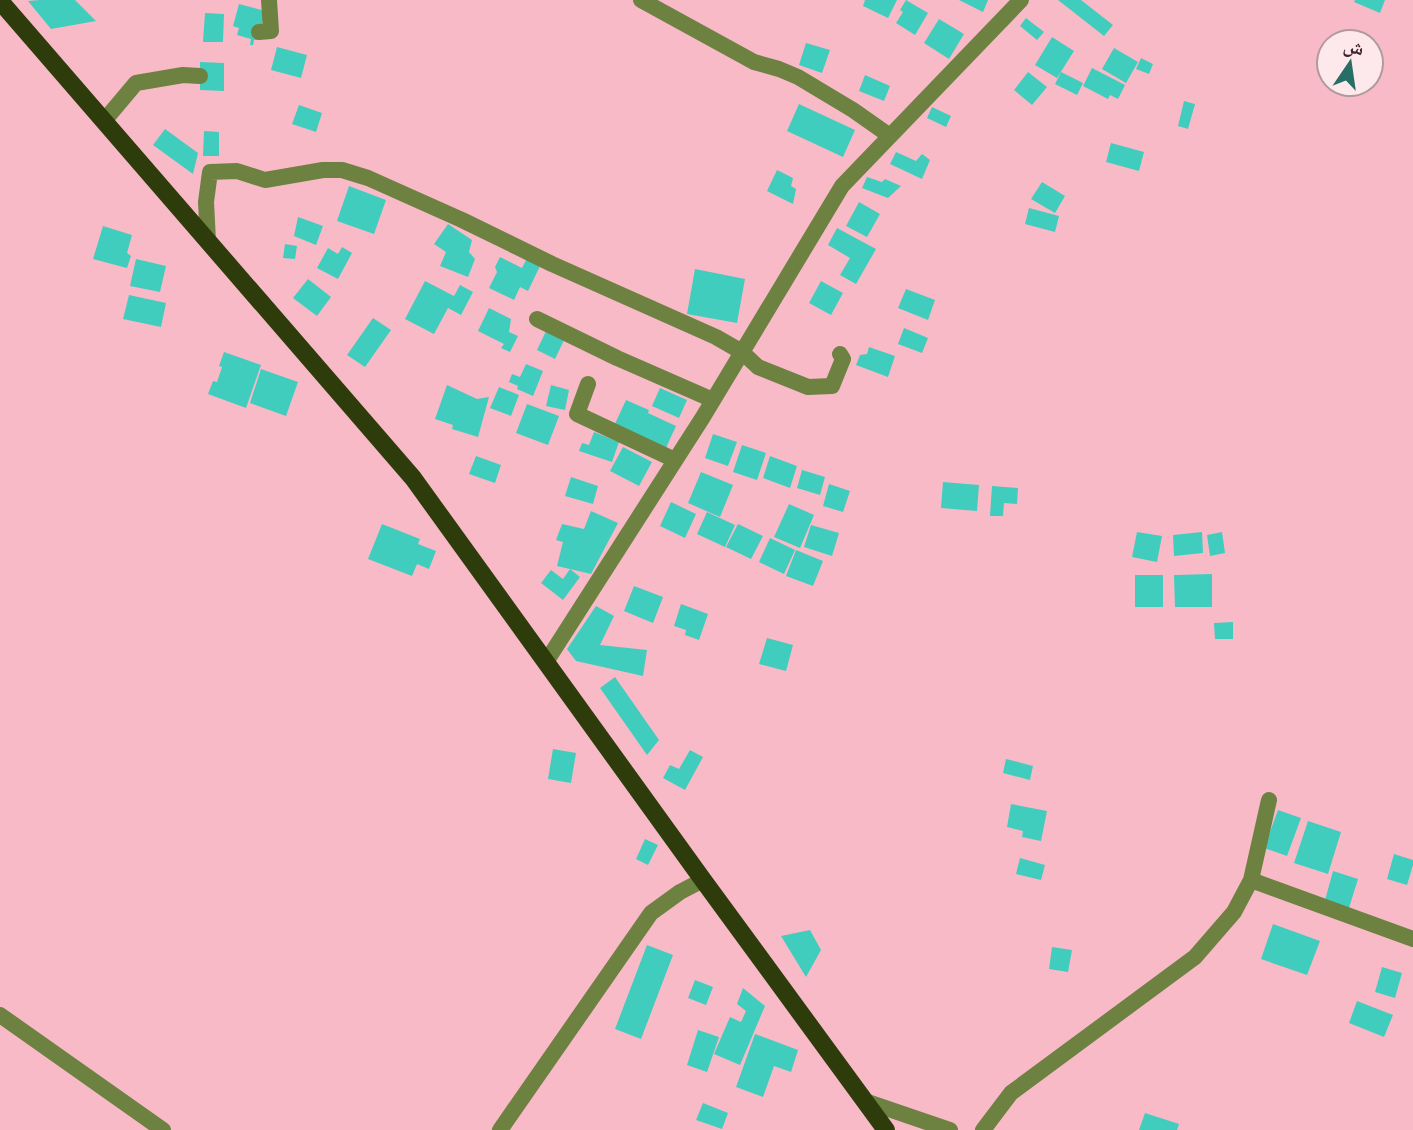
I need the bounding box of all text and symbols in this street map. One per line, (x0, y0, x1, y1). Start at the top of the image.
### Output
north arrow (1315, 28, 1385, 98)
text: ش (1341, 32, 1366, 60)

